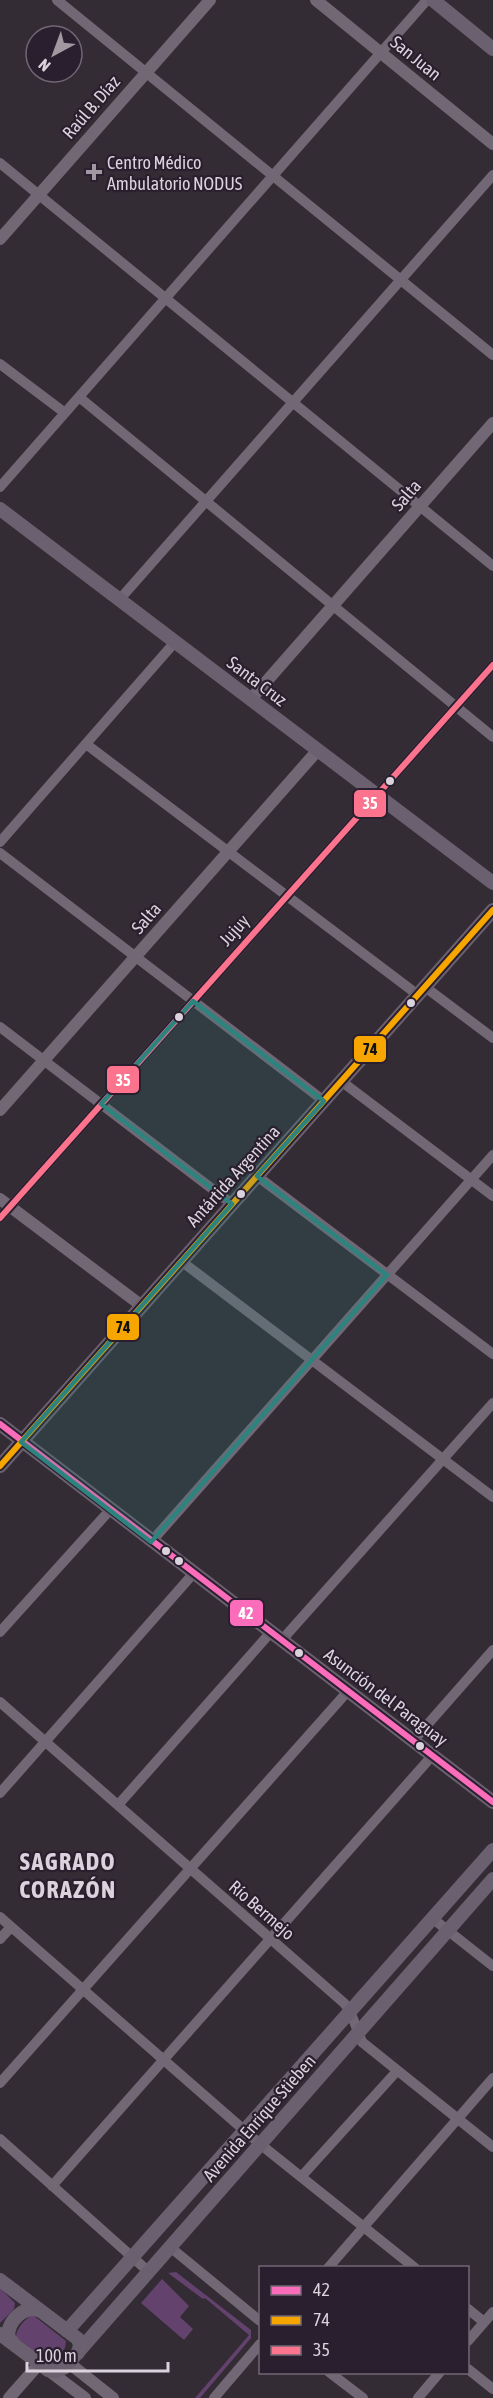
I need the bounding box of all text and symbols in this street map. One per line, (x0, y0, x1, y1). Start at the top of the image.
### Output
north arrow (24, 24, 84, 84)
street label: San Juan (387, 31, 445, 85)
text: N (35, 55, 54, 75)
street label: Raúl B. Díaz (58, 71, 124, 143)
place label: Centro Médico Ambulatorio NODUS (107, 152, 243, 194)
marker: Centro Médico Ambulatorio NODUS (85, 163, 103, 181)
street label: Salta (387, 475, 425, 515)
street label: Santa Cruz (223, 652, 291, 711)
unlabelled marker (384, 775, 396, 787)
line badge: 35 (353, 789, 387, 818)
text: 35 (362, 794, 378, 812)
street label: Salta (127, 898, 165, 938)
street label: Jujuy (215, 910, 253, 950)
unlabelled marker (405, 997, 417, 1009)
unlabelled marker (173, 1011, 185, 1023)
line badge: 74 (353, 1035, 387, 1063)
text: 74 (362, 1040, 378, 1058)
line badge: 35 (106, 1065, 140, 1094)
text: 35 (115, 1071, 131, 1089)
street label: Antártida Argentina (182, 1121, 284, 1231)
unlabelled marker (235, 1188, 247, 1200)
line badge: 74 (106, 1313, 140, 1341)
text: 74 (115, 1318, 131, 1336)
unlabelled marker (160, 1545, 172, 1557)
unlabelled marker (173, 1555, 185, 1567)
line badge: 42 (229, 1599, 264, 1627)
text: 42 (237, 1604, 254, 1622)
street label: Asunción del Paraguay (320, 1644, 452, 1750)
unlabelled marker (293, 1647, 305, 1659)
unlabelled marker (414, 1740, 426, 1752)
district label: SAGRADO CORAZÓN (19, 1848, 117, 1903)
street label: Río Bermejo (225, 1876, 299, 1944)
street label: Avenida Enrique Stieben (198, 2050, 320, 2186)
legend (259, 2266, 469, 2374)
text: 42 (313, 2279, 330, 2300)
text: 74 (313, 2309, 330, 2330)
scale bar (27, 2335, 168, 2373)
text: 35 (313, 2339, 330, 2360)
text: 100 m (36, 2345, 77, 2366)

